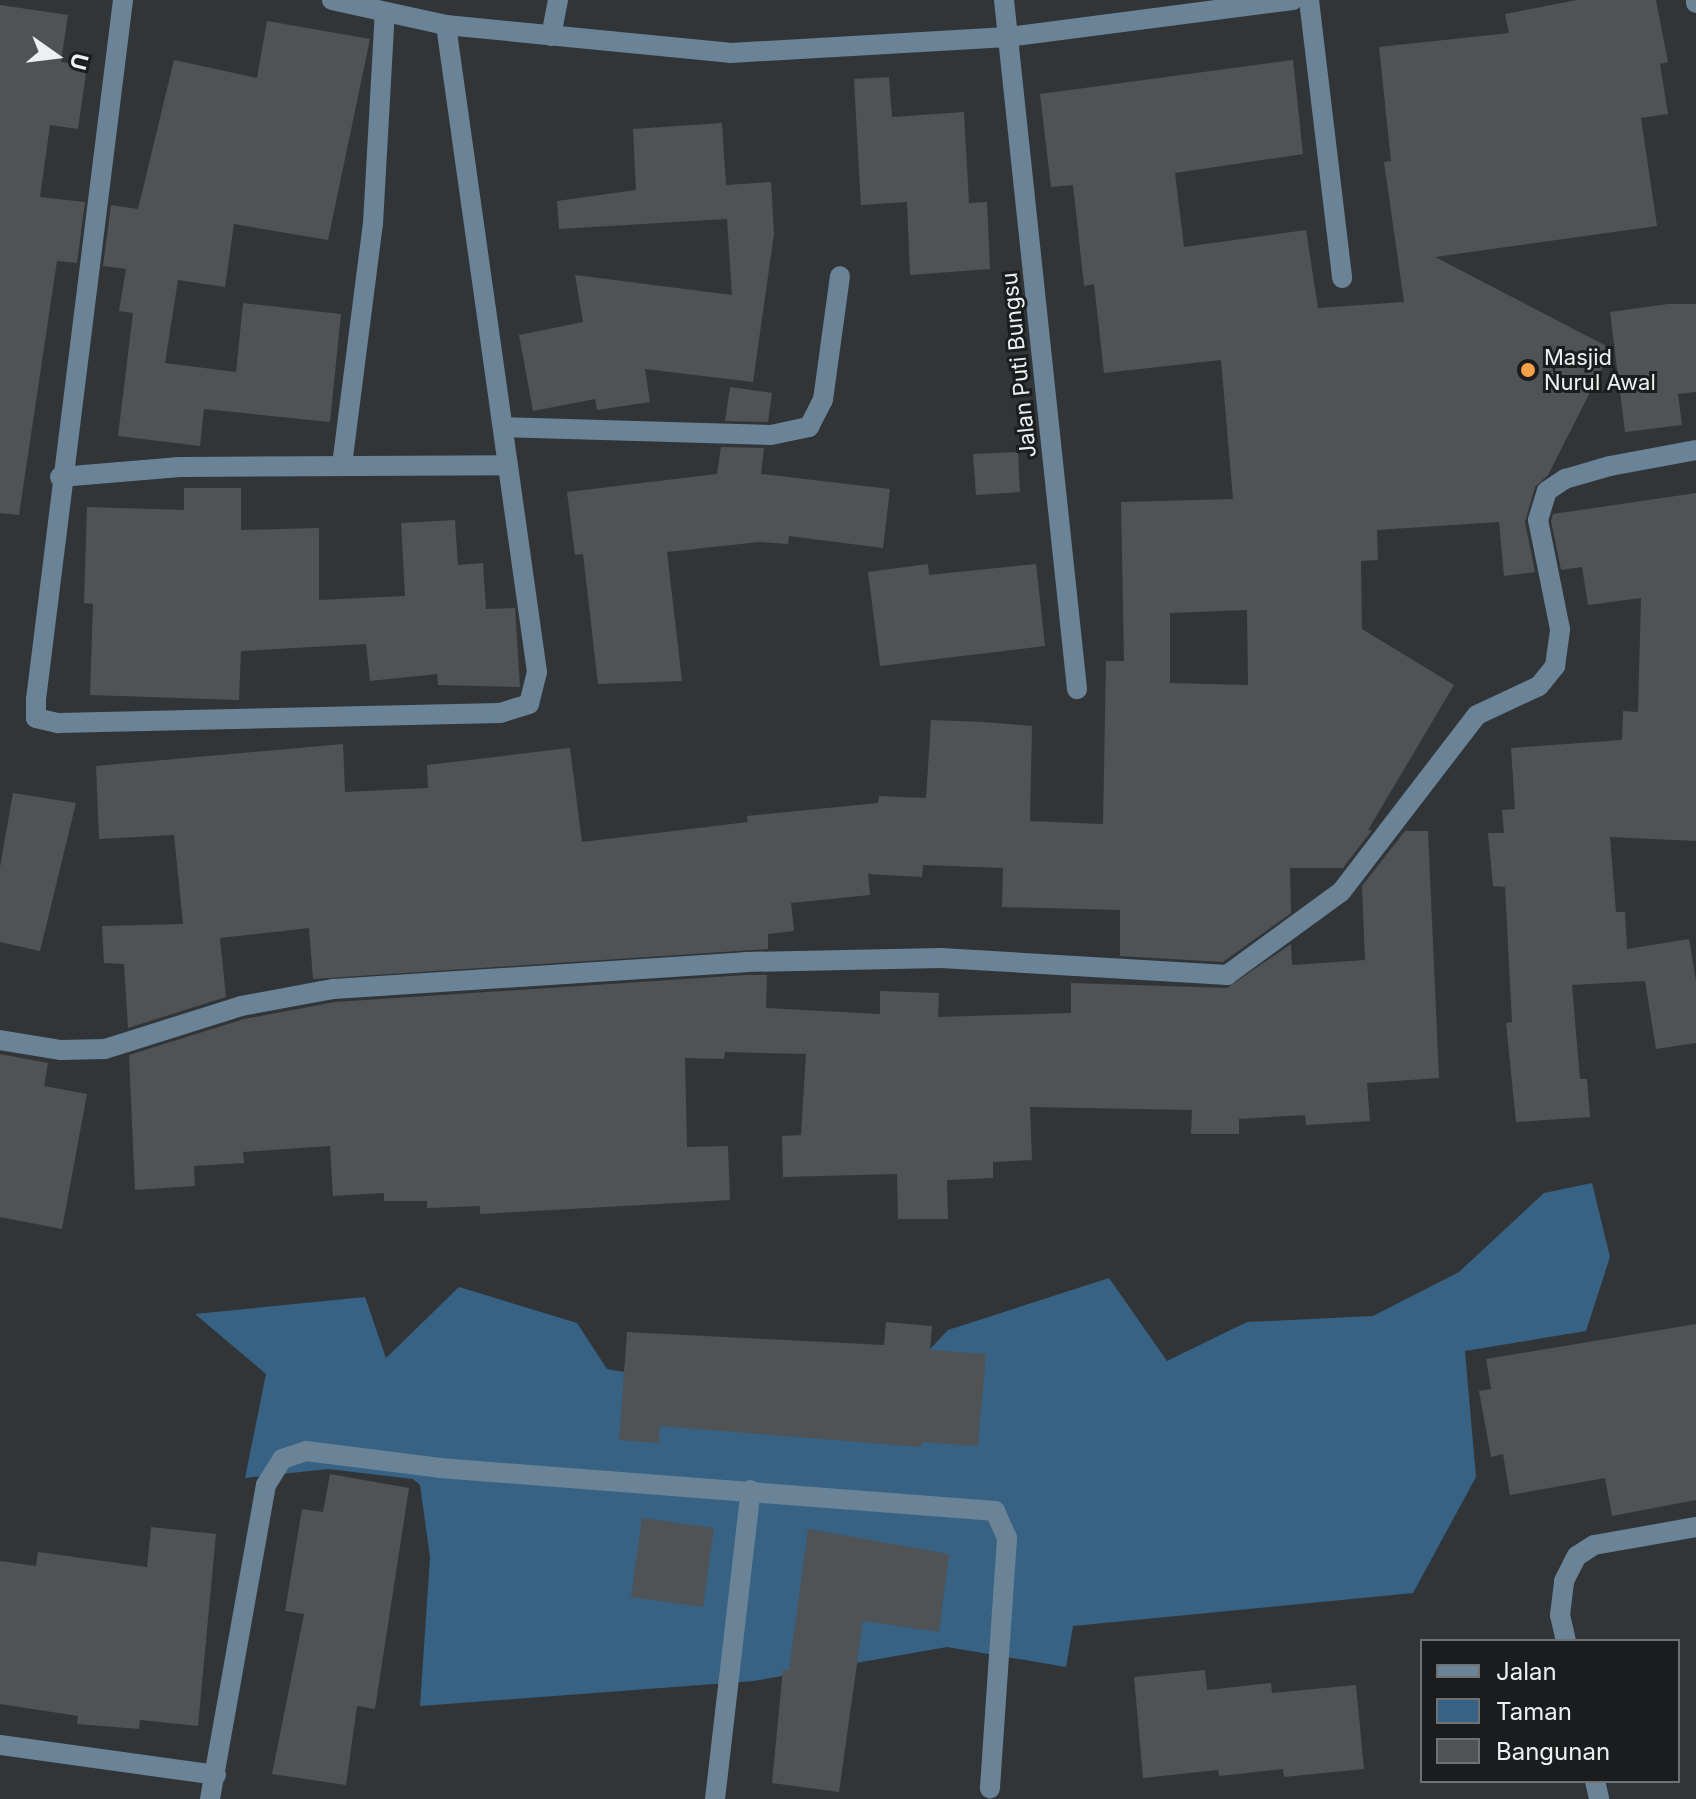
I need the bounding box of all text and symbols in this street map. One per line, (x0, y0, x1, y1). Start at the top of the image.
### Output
north arrow (16, 16, 96, 96)
text: U (65, 51, 94, 73)
street label: Jalan Puti Bungsu (996, 271, 1042, 459)
place label: Masjid Nurul Awal (1544, 344, 1656, 396)
marker: Masjid Nurul Awal (1519, 361, 1537, 379)
legend (1420, 1639, 1680, 1783)
text: Jalan (1496, 1657, 1557, 1686)
text: Taman (1496, 1697, 1572, 1726)
text: Bangunan (1496, 1737, 1610, 1766)

